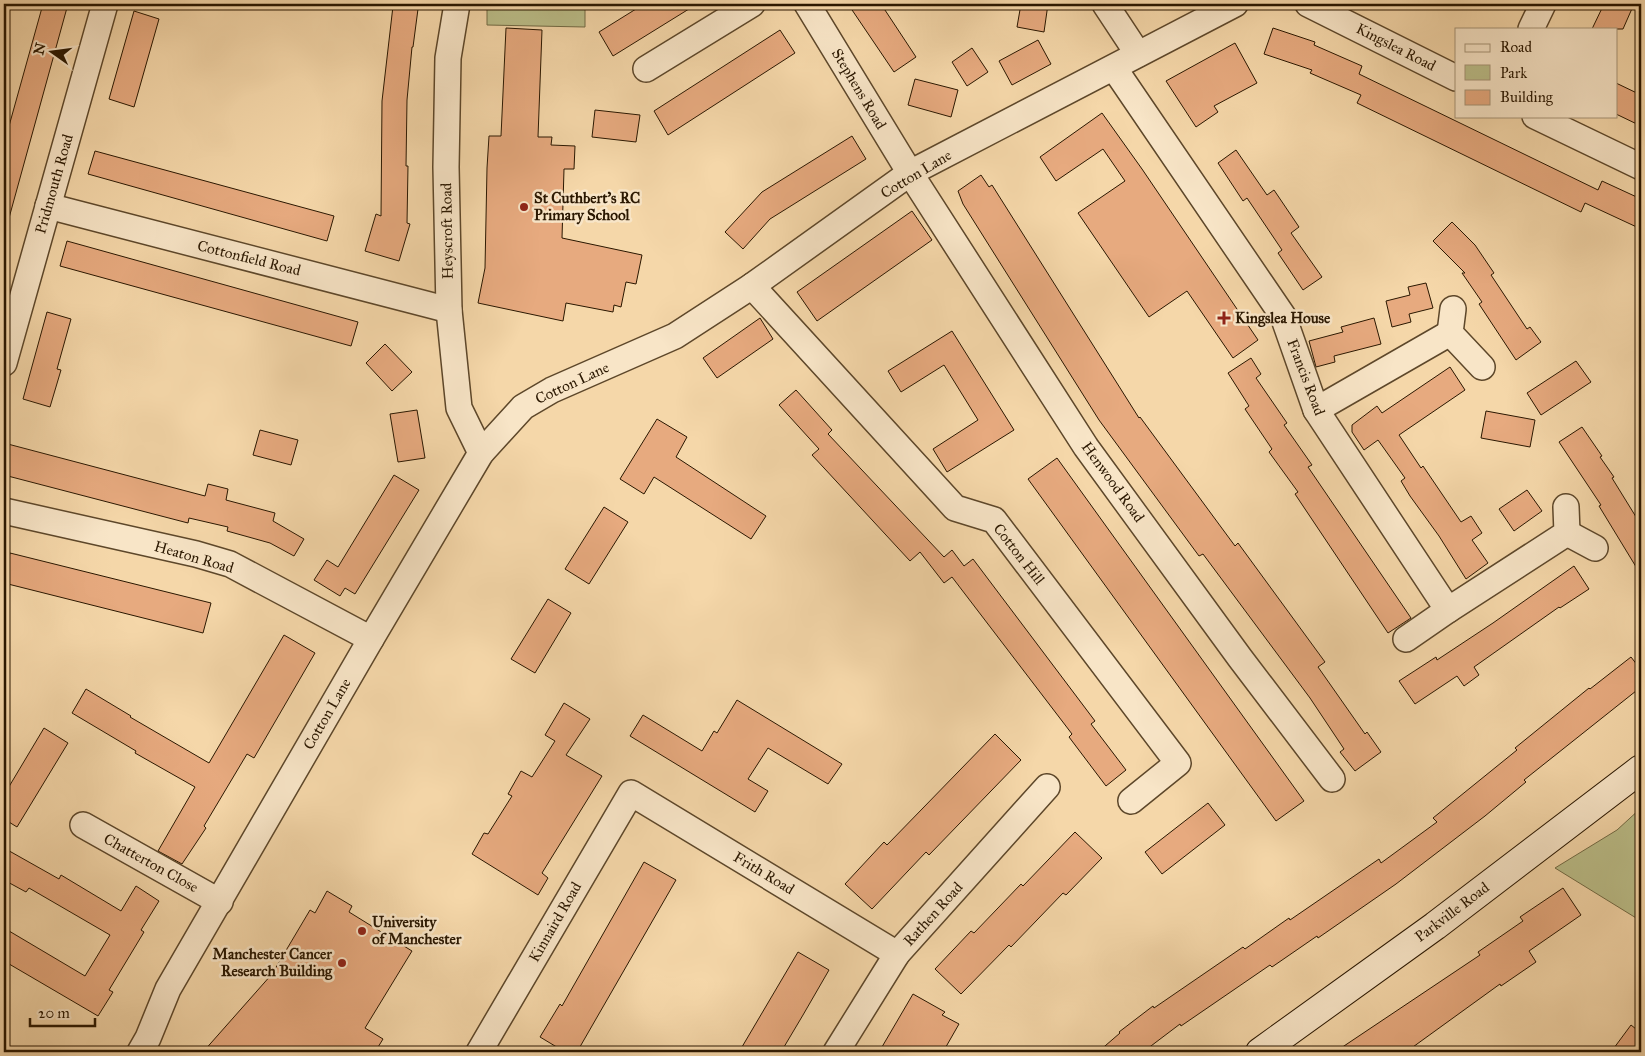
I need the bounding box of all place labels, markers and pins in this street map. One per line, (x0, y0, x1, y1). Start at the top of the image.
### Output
place label: St Cuthbert's RC Primary School (534, 189, 640, 225)
marker: St Cuthbert's RC Primary School (518, 201, 530, 213)
place label: Kingslea House (1235, 309, 1331, 328)
marker: Kingslea House (1217, 311, 1231, 325)
place label: University of Manchester (372, 913, 462, 948)
marker: University of Manchester (356, 925, 368, 937)
place label: Manchester Cancer Research Building (212, 945, 333, 981)
marker: Manchester Cancer Research Building (336, 957, 348, 969)

